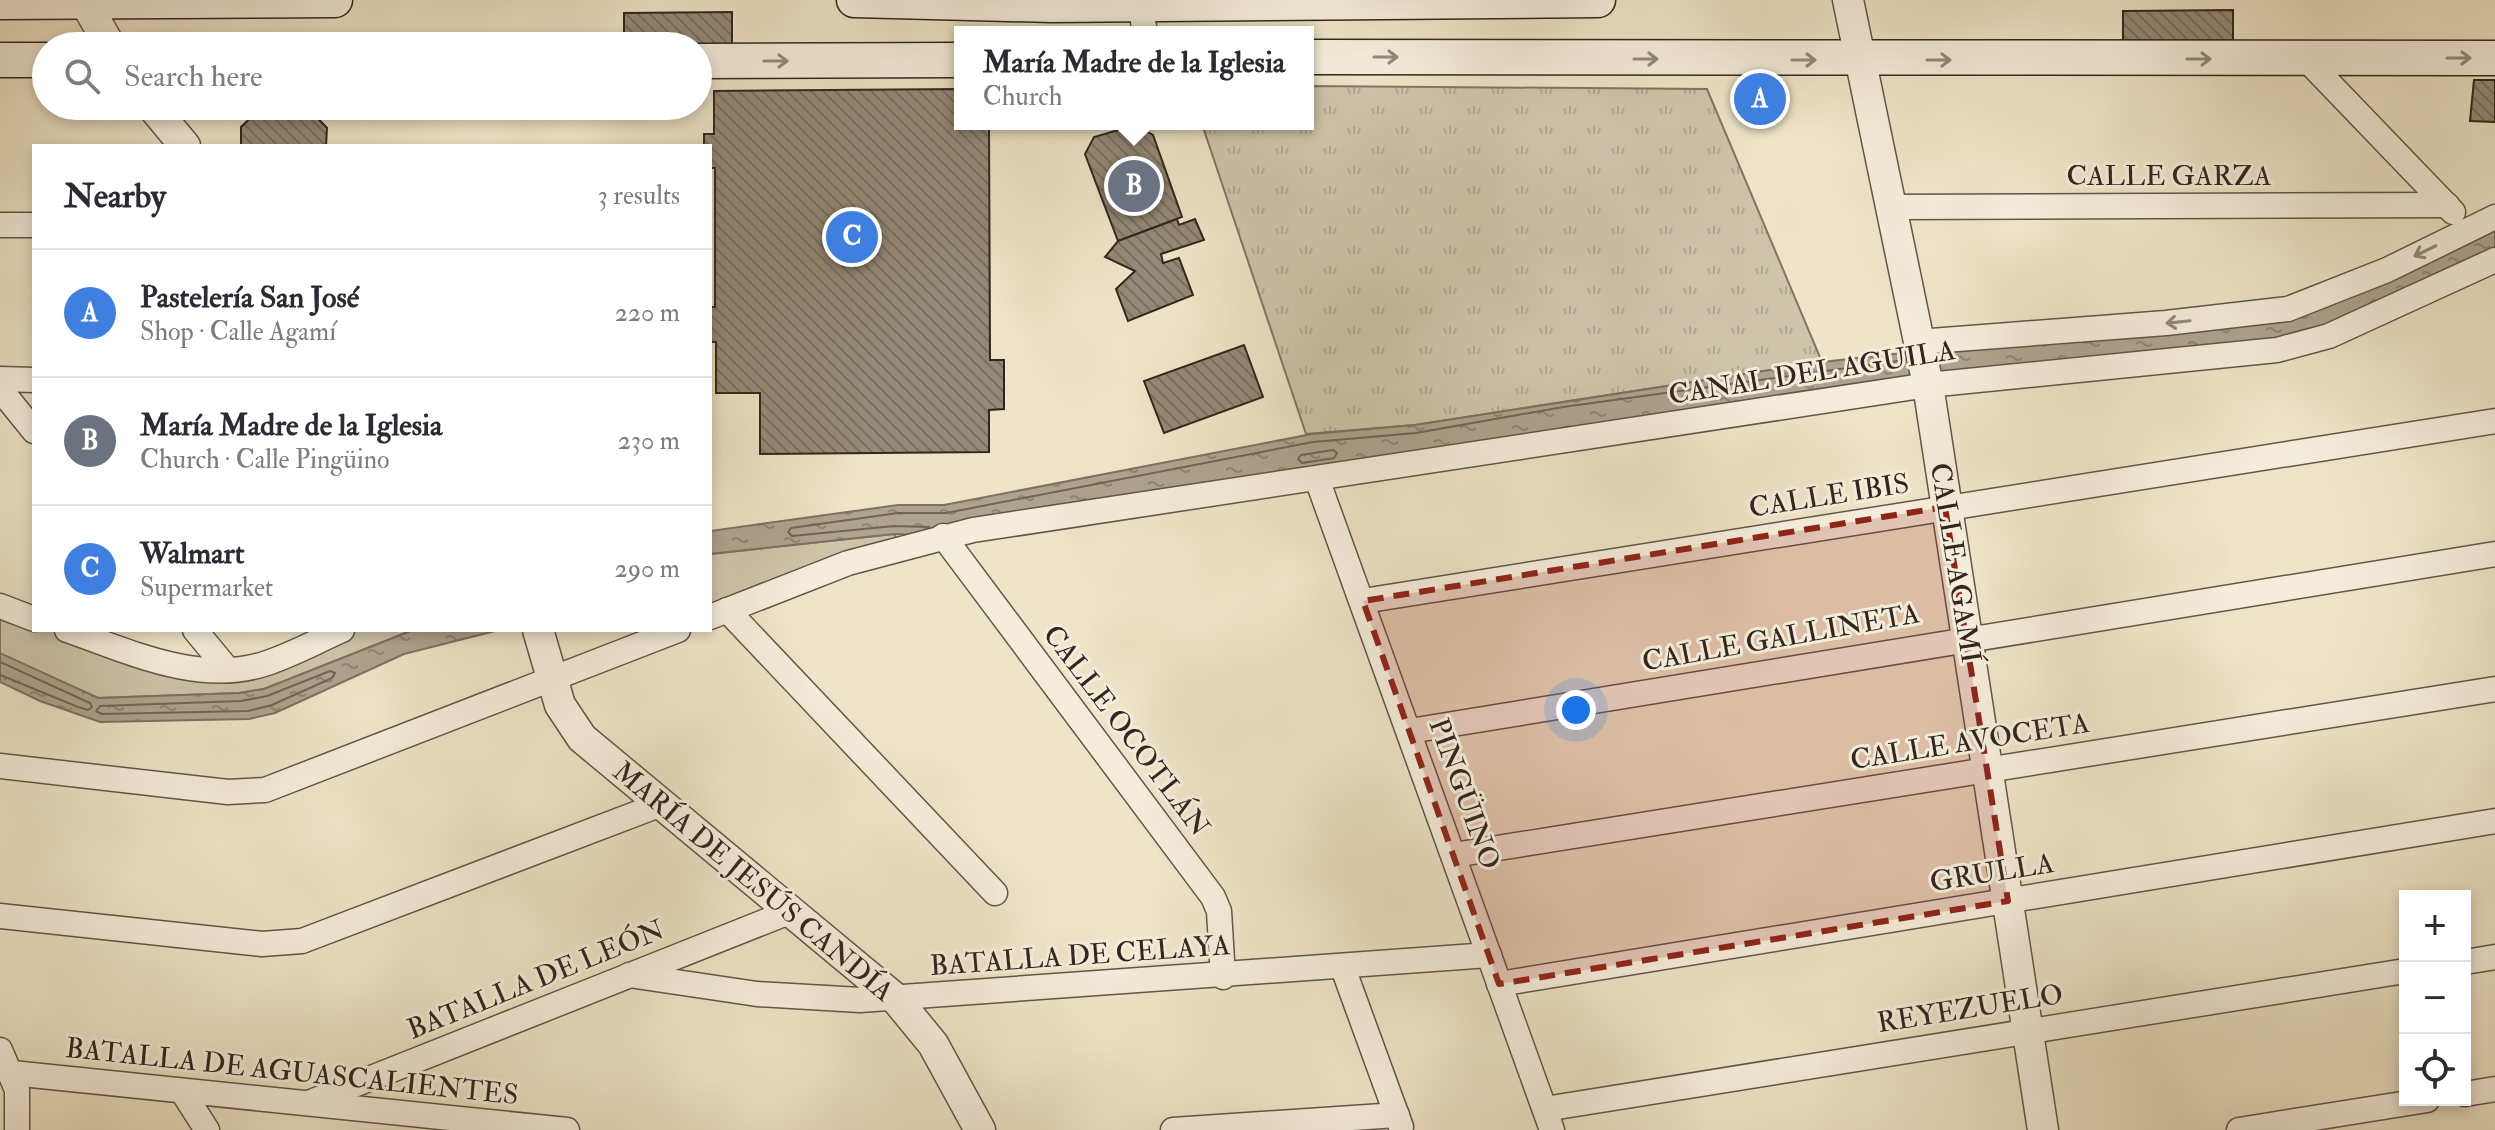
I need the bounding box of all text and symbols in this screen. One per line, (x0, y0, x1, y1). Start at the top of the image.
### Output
popup (954, 26, 1314, 130)
search box (32, 32, 712, 120)
text: María Madre de la Iglesia (983, 44, 1285, 81)
one-way arrow (1372, 49, 1399, 65)
one-way arrow (2445, 50, 2472, 66)
one-way arrow (1632, 51, 1659, 67)
one-way arrow (2185, 51, 2212, 66)
one-way arrow (1790, 52, 1817, 68)
one-way arrow (1925, 52, 1952, 68)
one-way arrow (762, 53, 789, 69)
icon: search (60, 54, 104, 98)
text: Search here (124, 58, 263, 95)
pin: A (1734, 69, 1786, 129)
text: Church (983, 81, 1062, 113)
pin: B (1108, 156, 1160, 216)
street label: CALLE GARZA (2066, 159, 2272, 194)
text: Nearby (64, 175, 166, 218)
text: 3 results (598, 180, 680, 212)
pin: C (826, 207, 878, 267)
one-way arrow (2413, 244, 2437, 259)
text: Pastelería San José (140, 279, 359, 316)
text: A (82, 297, 98, 329)
text: 220 m (615, 297, 680, 329)
one-way arrow (2165, 314, 2191, 329)
text: Shop · Calle Agamí (140, 316, 336, 348)
street label: CANAL DEL AGUILA (1666, 333, 1958, 413)
text: María Madre de la Iglesia (140, 407, 442, 444)
text: B (81, 425, 99, 457)
text: 230 m (618, 425, 680, 457)
text: Church · Calle Pingüino (140, 444, 390, 476)
street label: CALLE AGAMÍ (1922, 460, 1988, 667)
street label: CALLE IBIS (1747, 466, 1911, 526)
text: Walmart (140, 535, 244, 572)
text: C (80, 553, 100, 585)
text: 290 m (615, 553, 680, 585)
text: Supermarket (140, 572, 273, 604)
street label: CALLE GALLINETA (1640, 596, 1923, 680)
street label: CALLE OCOTLÁN (1035, 618, 1217, 844)
your location (1556, 690, 1596, 730)
street label: CALLE AVOCETA (1848, 706, 2092, 778)
street label: PINGÜINO (1421, 714, 1507, 874)
street label: MARÍA DE JESÚS CANDÍA (606, 754, 901, 1010)
street label: GRULLA (1927, 846, 2057, 900)
map controls (2399, 890, 2471, 1106)
button: + (2399, 890, 2471, 962)
street label: BATALLA DE LEÓN (402, 912, 670, 1048)
street label: BATALLA DE CELAYA (929, 928, 1232, 984)
button: − (2399, 962, 2471, 1034)
street label: REYEZUELO (1875, 977, 2065, 1041)
street label: BATALLA DE AGUASCALIENTES (64, 1031, 520, 1113)
button: locate (2399, 1034, 2471, 1106)

